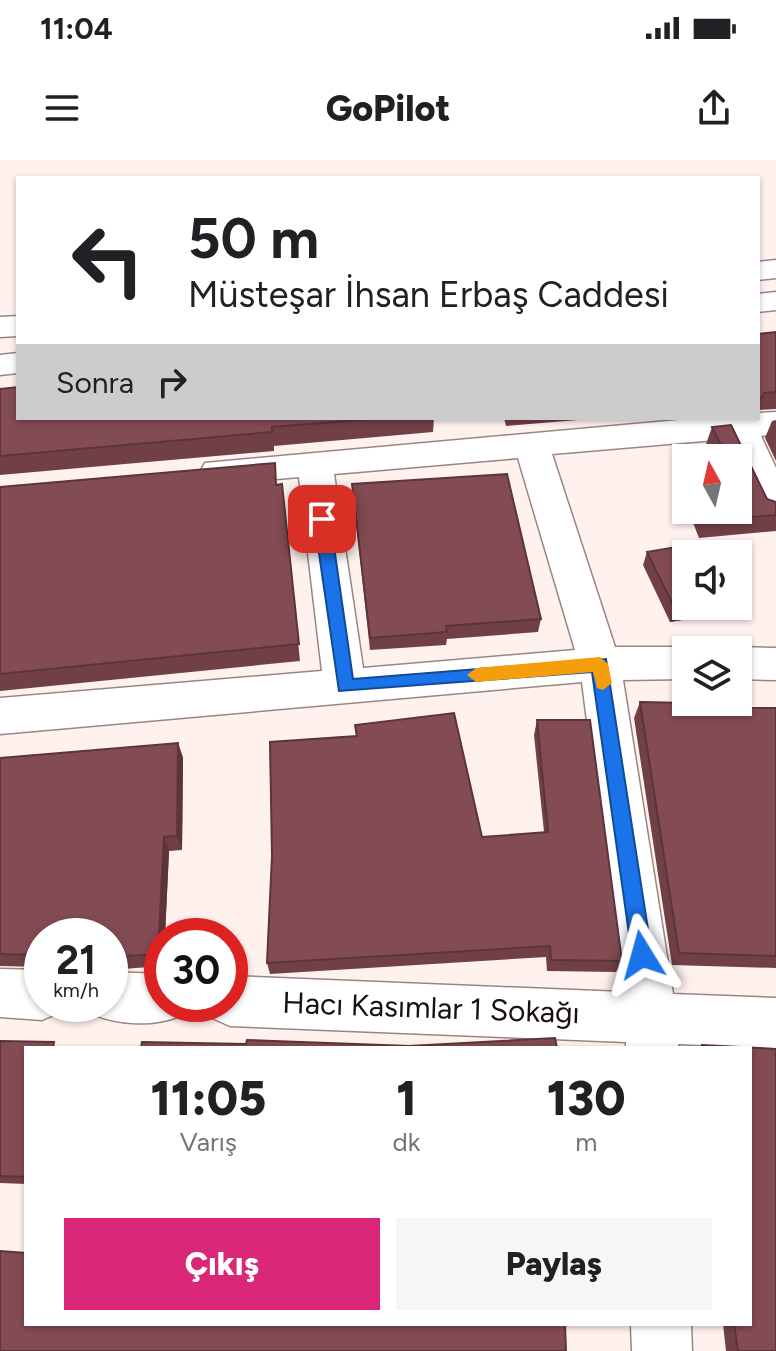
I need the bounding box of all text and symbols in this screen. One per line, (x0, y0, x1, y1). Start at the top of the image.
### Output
text: 11:04 (40, 10, 113, 47)
icon: menu (40, 86, 84, 130)
icon: share (692, 86, 736, 130)
text: GoPilot (326, 87, 450, 130)
text: 50 m (188, 205, 319, 272)
icon: left (56, 208, 160, 312)
text: Müsteşar İhsan Erbaş Caddesi (188, 273, 669, 316)
icon: right (150, 360, 194, 404)
text: Sonra (56, 364, 134, 401)
north arrow (672, 444, 752, 524)
map controls (672, 444, 752, 716)
pin (288, 485, 356, 553)
icon: arrive (300, 497, 344, 541)
button: sound (672, 540, 752, 620)
button: layers (672, 636, 752, 716)
position arrow (600, 913, 684, 997)
speed limit sign: 30 (144, 918, 248, 1022)
text: 21 (56, 936, 96, 984)
text: km/h (53, 978, 99, 1002)
street label: Hacı Kasımlar 1 Sokağı (282, 984, 580, 1031)
text: 11:05 (150, 1069, 266, 1127)
text: 1 (396, 1069, 417, 1127)
text: 130 (547, 1069, 626, 1127)
text: Varış (180, 1126, 237, 1158)
text: dk (393, 1126, 420, 1158)
text: m (575, 1126, 597, 1158)
button: Çıkış (64, 1218, 380, 1310)
button: Paylaş (396, 1218, 712, 1310)

